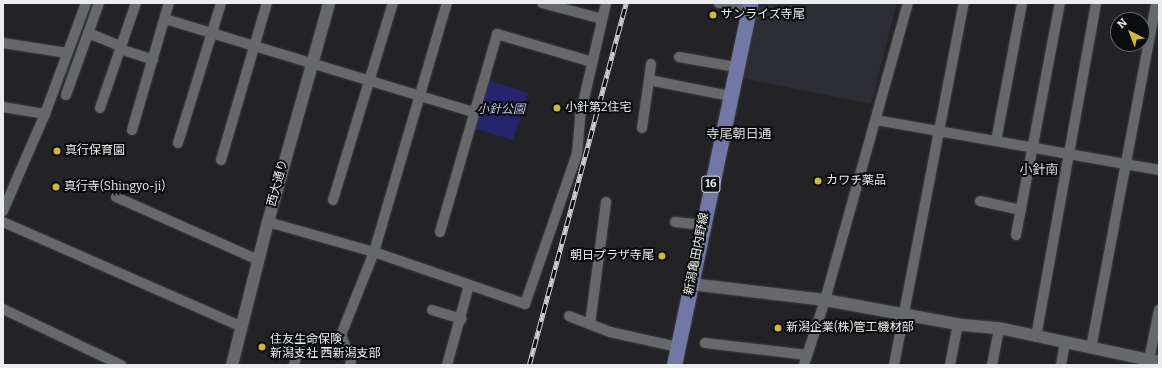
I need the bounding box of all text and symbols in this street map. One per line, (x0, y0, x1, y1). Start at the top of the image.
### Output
place label: サンライズ寺尾 (721, 8, 805, 22)
marker: サンライズ寺尾 (708, 10, 718, 20)
north arrow (1110, 12, 1150, 52)
text: N (1115, 16, 1130, 31)
place label: 小針第2住宅 (565, 101, 632, 115)
park label: 小針公園 (477, 103, 525, 117)
marker: 小針第2住宅 (552, 103, 562, 113)
district label: 寺尾朝日通 (707, 126, 771, 142)
place label: 真行保育園 (65, 144, 125, 158)
marker: 真行保育園 (52, 146, 62, 156)
street label: 西大通り (265, 158, 291, 208)
district label: 小針南 (1020, 162, 1058, 178)
place label: カワチ薬品 (826, 174, 886, 188)
road number: 16 (701, 175, 721, 193)
marker: カワチ薬品 (813, 176, 823, 186)
place label: 真行寺(Shingyo-ji) (64, 180, 165, 194)
marker: 真行寺(Shingyo-ji) (51, 182, 61, 192)
street label: 新潟亀田内野線 (682, 211, 712, 297)
place label: 朝日プラザ寺尾 (570, 249, 654, 263)
marker: 朝日プラザ寺尾 (657, 251, 667, 261)
place label: 新潟企業(株)管工機材部 (786, 321, 913, 335)
marker: 新潟企業(株)管工機材部 (773, 323, 783, 333)
place label: 住友生命保険 新潟支社 西新潟支部 (270, 333, 380, 361)
marker: 住友生命保険 新潟支社 西新潟支部 (257, 342, 267, 352)

